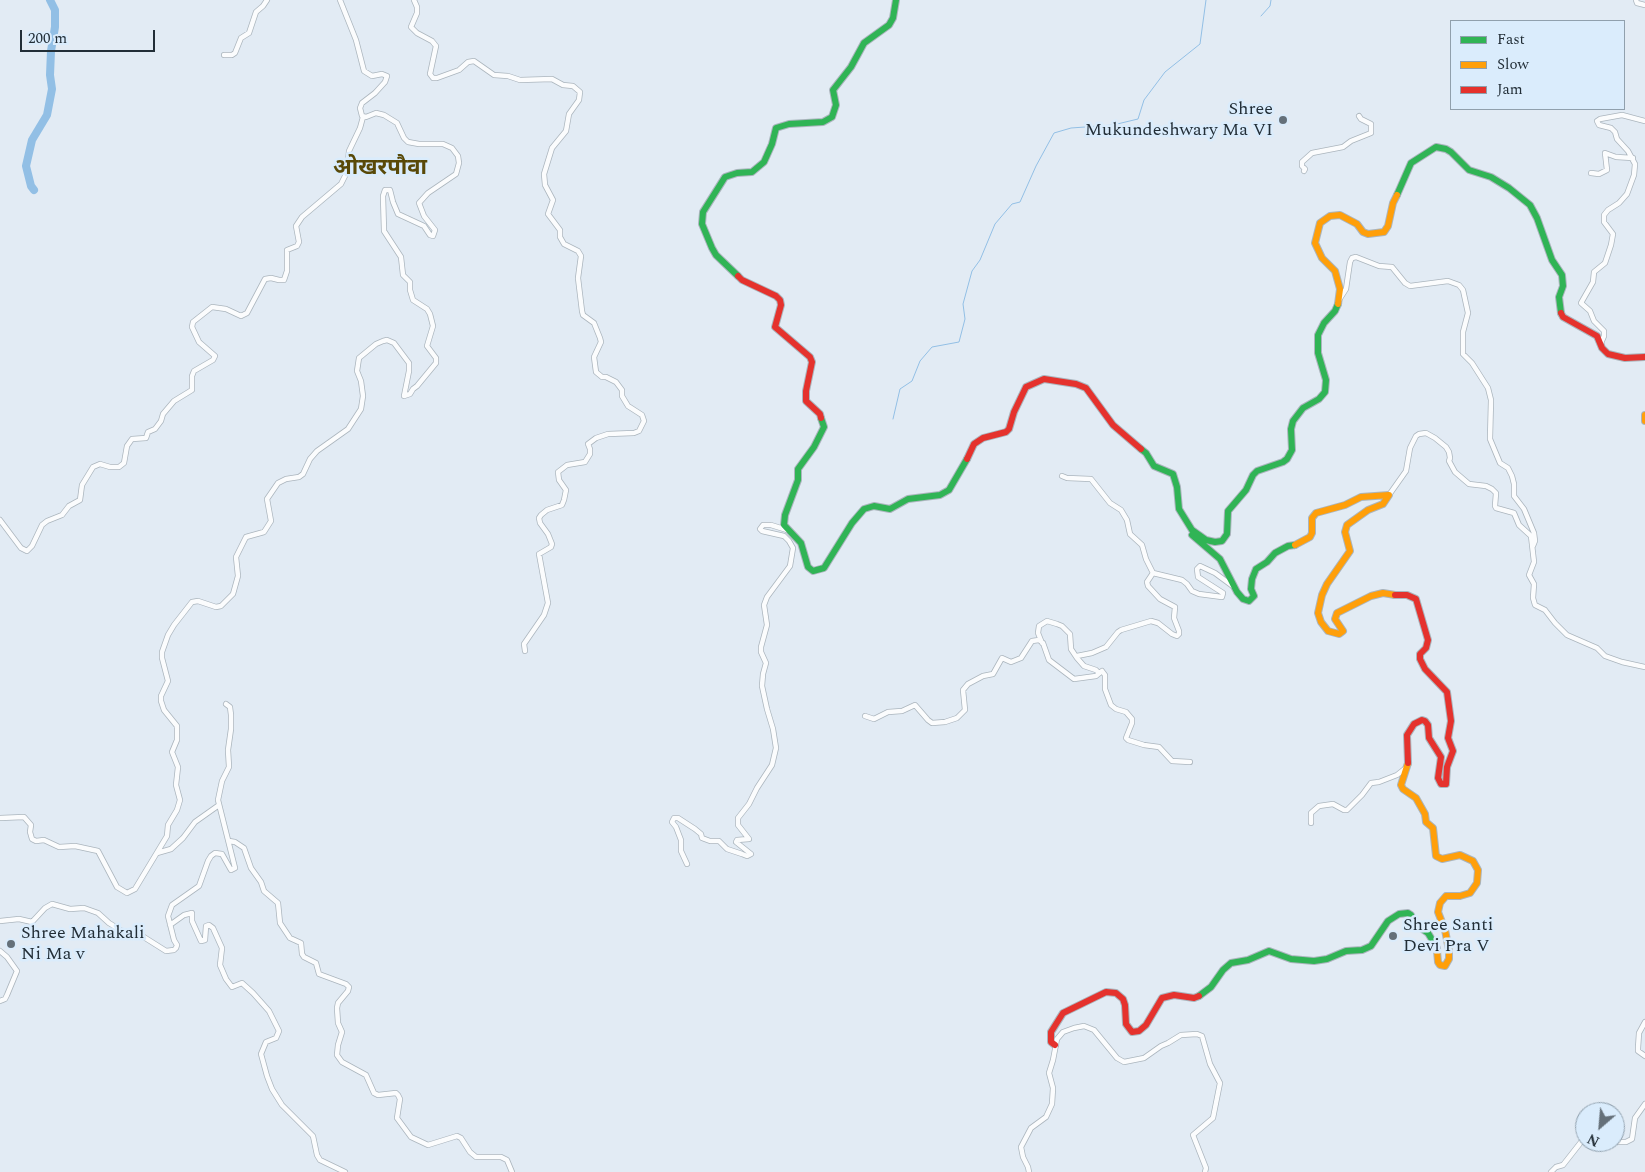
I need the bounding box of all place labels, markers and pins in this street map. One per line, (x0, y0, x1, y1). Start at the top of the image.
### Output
place label: Shree Mukundeshwary Ma VI (1085, 99, 1273, 142)
marker: Shree Mukundeshwary Ma VI (1277, 114, 1289, 126)
place label: Shree Santi Devi Pra V (1403, 915, 1493, 958)
place label: Shree Mahakali Ni Ma v (21, 923, 145, 966)
marker: Shree Santi Devi Pra V (1387, 930, 1399, 942)
marker: Shree Mahakali Ni Ma v (5, 938, 17, 950)

